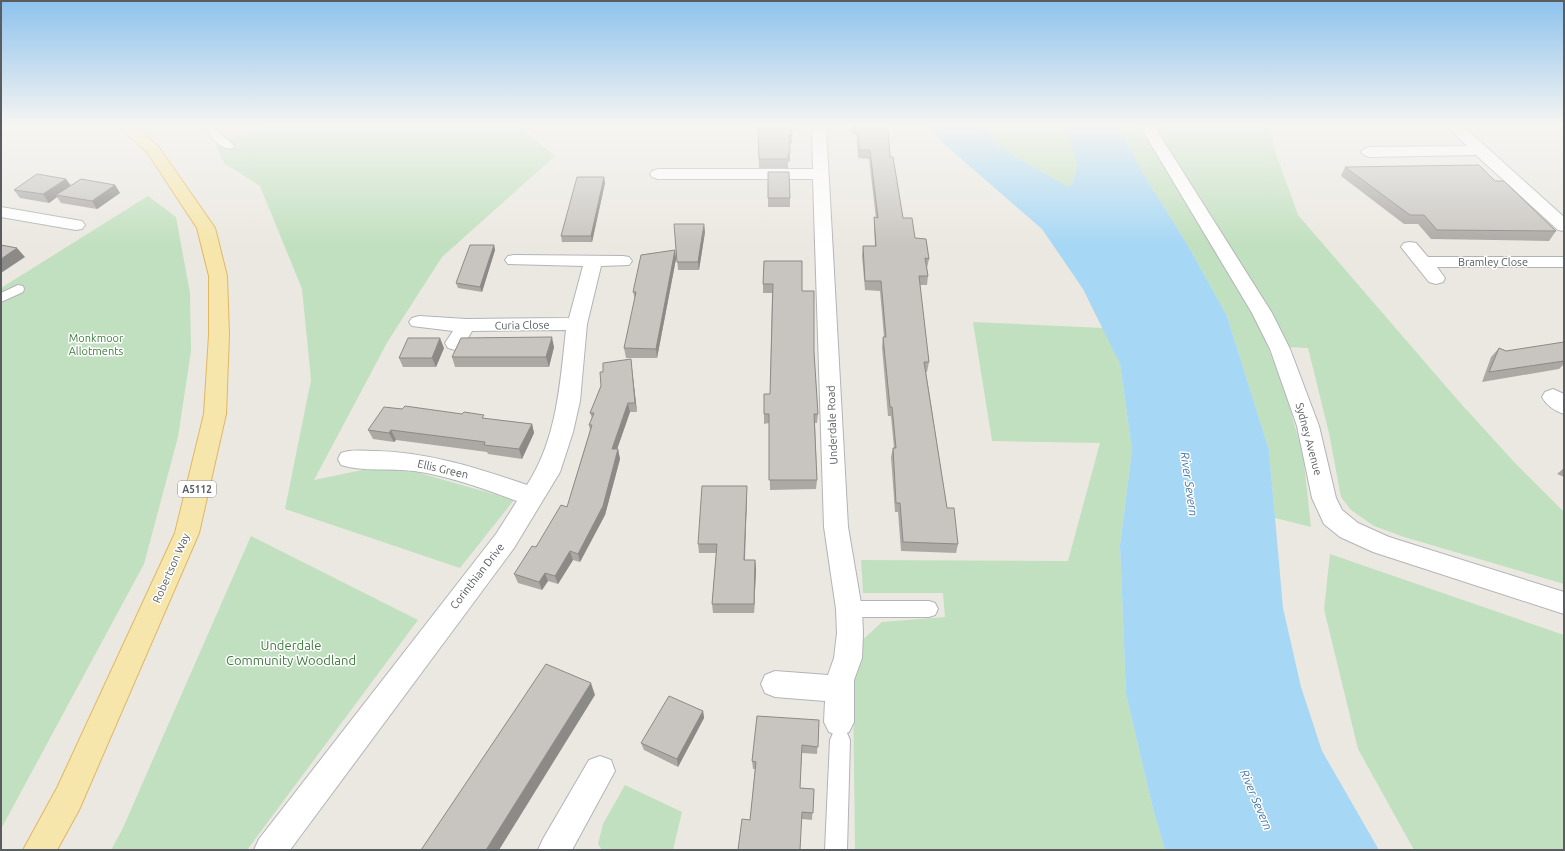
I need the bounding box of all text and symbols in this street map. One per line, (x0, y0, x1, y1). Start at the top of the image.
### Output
street label: Bramley Close (1458, 256, 1528, 268)
street label: Curia Close (494, 319, 550, 331)
park label: Monkmoor Allotments (69, 332, 124, 357)
street label: Underdale Road (825, 385, 839, 465)
street label: Sydney Avenue (1294, 401, 1324, 477)
water label: River Severn (1179, 451, 1200, 517)
street label: Ellis Green (416, 457, 470, 481)
road number: A5112 (178, 481, 216, 497)
street label: Robertson Way (150, 531, 192, 605)
street label: Corinthian Drive (448, 541, 506, 611)
park label: Underdale Community Woodland (226, 638, 356, 667)
water label: River Severn (1238, 768, 1275, 832)

